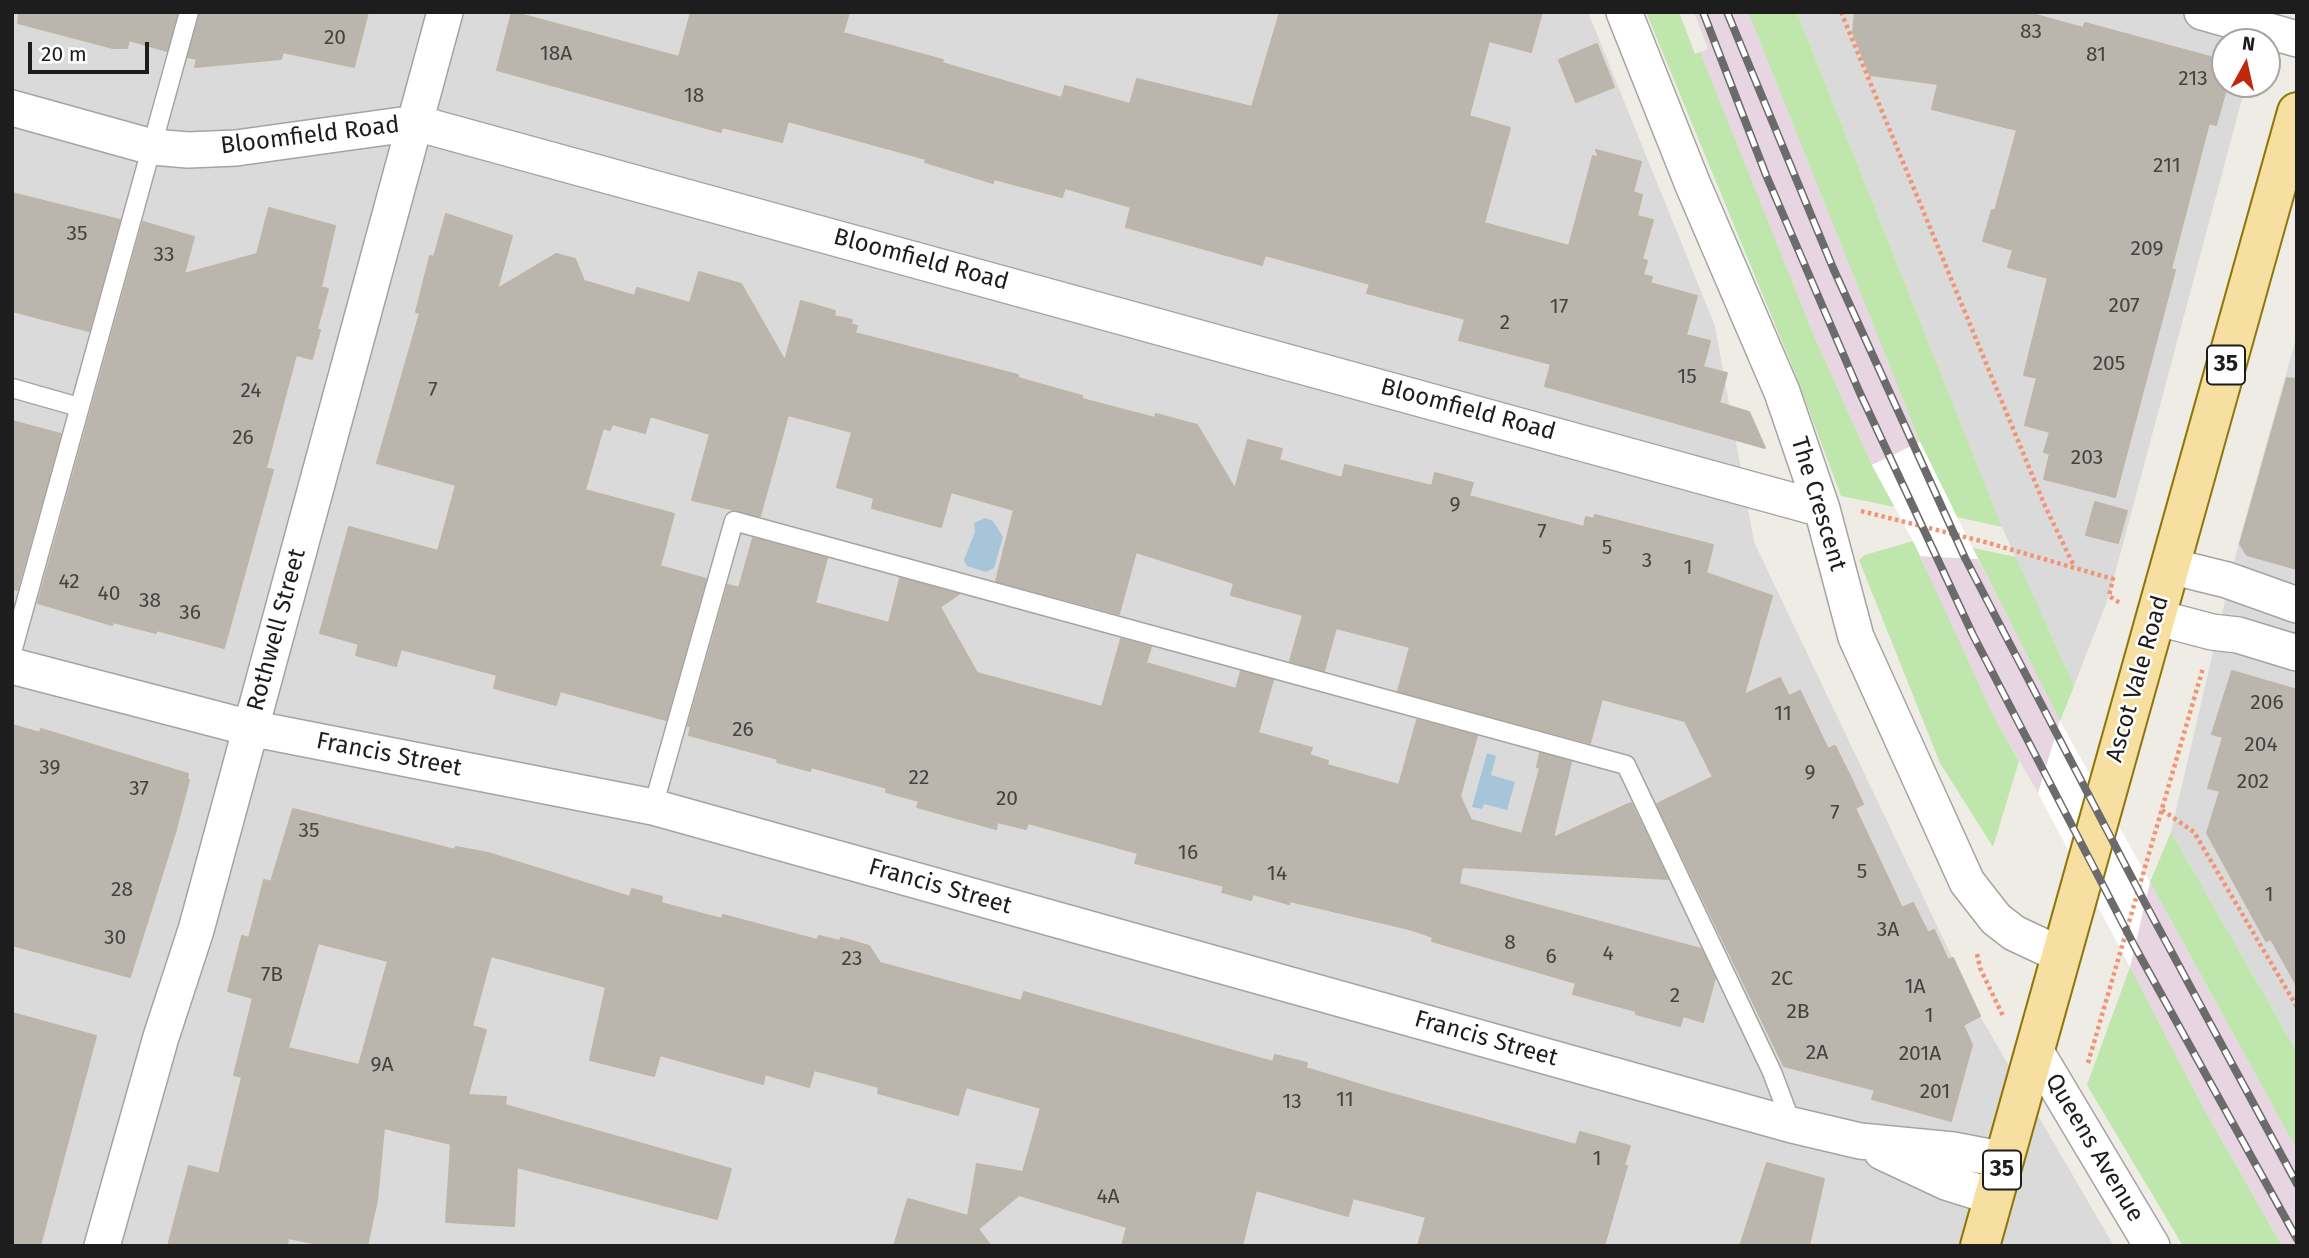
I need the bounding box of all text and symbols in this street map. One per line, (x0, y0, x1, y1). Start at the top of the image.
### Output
house number: 83 (2020, 19, 2042, 45)
house number: 20 (324, 25, 346, 51)
scale bar (32, 28, 152, 72)
north arrow (2211, 28, 2281, 98)
text: N (2241, 31, 2257, 56)
text: 20 m (41, 41, 87, 67)
house number: 18A (540, 41, 572, 67)
house number: 81 (2086, 42, 2106, 68)
house number: 213 (2178, 66, 2208, 92)
house number: 18 (684, 83, 704, 109)
street label: Bloomfield Road (219, 111, 401, 161)
house number: 211 (2153, 153, 2181, 179)
house number: 35 (67, 221, 87, 247)
street label: Bloomfield Road (830, 223, 1012, 297)
house number: 209 (2131, 236, 2163, 262)
house number: 33 (154, 242, 174, 268)
house number: 207 (2108, 293, 2140, 319)
house number: 17 (1550, 294, 1568, 320)
house number: 2 (1500, 310, 1510, 336)
road number: 35 (2207, 346, 2245, 384)
house number: 205 (2093, 351, 2125, 377)
house number: 15 (1677, 364, 1697, 390)
street label: Bloomfield Road (1377, 373, 1559, 447)
house number: 7 (428, 377, 438, 403)
house number: 24 (241, 378, 261, 404)
house number: 26 (232, 425, 254, 451)
street label: The Crescent (1784, 434, 1852, 574)
house number: 203 (2071, 445, 2103, 471)
house number: 9 (1449, 492, 1461, 518)
house number: 7 (1537, 519, 1547, 545)
house number: 5 (1602, 535, 1612, 561)
street label: Rothwell Street (242, 546, 312, 714)
house number: 3 (1642, 548, 1652, 574)
house number: 1 (1683, 555, 1693, 581)
house number: 42 (58, 569, 80, 595)
house number: 40 (98, 581, 120, 607)
house number: 38 (139, 588, 161, 614)
street label: Ascot Vale Road (2100, 592, 2176, 766)
house number: 36 (179, 600, 201, 626)
house number: 206 (2250, 690, 2284, 716)
house number: 11 (1774, 701, 1792, 727)
house number: 26 (732, 717, 754, 743)
street label: Francis Street (314, 727, 464, 783)
house number: 204 (2244, 732, 2278, 758)
house number: 39 (39, 755, 61, 781)
house number: 9 (1804, 760, 1816, 786)
house number: 22 (909, 765, 929, 791)
house number: 202 (2237, 769, 2269, 795)
house number: 37 (129, 776, 149, 802)
house number: 20 (996, 786, 1018, 812)
house number: 7 (1830, 800, 1840, 826)
house number: 35 (299, 818, 319, 844)
house number: 16 (1178, 840, 1198, 866)
street label: Francis Street (865, 853, 1015, 921)
house number: 5 (1857, 859, 1867, 885)
house number: 14 (1267, 861, 1287, 887)
house number: 28 (111, 877, 133, 903)
house number: 1 (2264, 882, 2274, 908)
house number: 3A (1877, 917, 1899, 943)
house number: 30 (104, 925, 126, 951)
house number: 8 (1504, 930, 1516, 956)
house number: 4 (1602, 941, 1614, 967)
house number: 6 (1545, 944, 1557, 970)
house number: 23 (842, 946, 862, 972)
house number: 7B (261, 962, 283, 988)
house number: 2C (1771, 966, 1793, 992)
house number: 1A (1904, 974, 1926, 1000)
house number: 2 (1670, 983, 1680, 1009)
house number: 2B (1786, 999, 1810, 1025)
house number: 1 (1924, 1003, 1934, 1029)
street label: Francis Street (1411, 1005, 1561, 1073)
house number: 2A (1806, 1040, 1828, 1066)
house number: 201A (1899, 1041, 1941, 1067)
house number: 9A (371, 1052, 393, 1078)
street label: Queens Avenue (2038, 1069, 2150, 1227)
house number: 201 (1920, 1079, 1950, 1105)
house number: 11 (1336, 1087, 1354, 1113)
house number: 13 (1282, 1089, 1302, 1115)
house number: 1 (1592, 1146, 1602, 1172)
road number: 35 (1983, 1150, 2021, 1190)
house number: 4A (1096, 1184, 1120, 1210)

